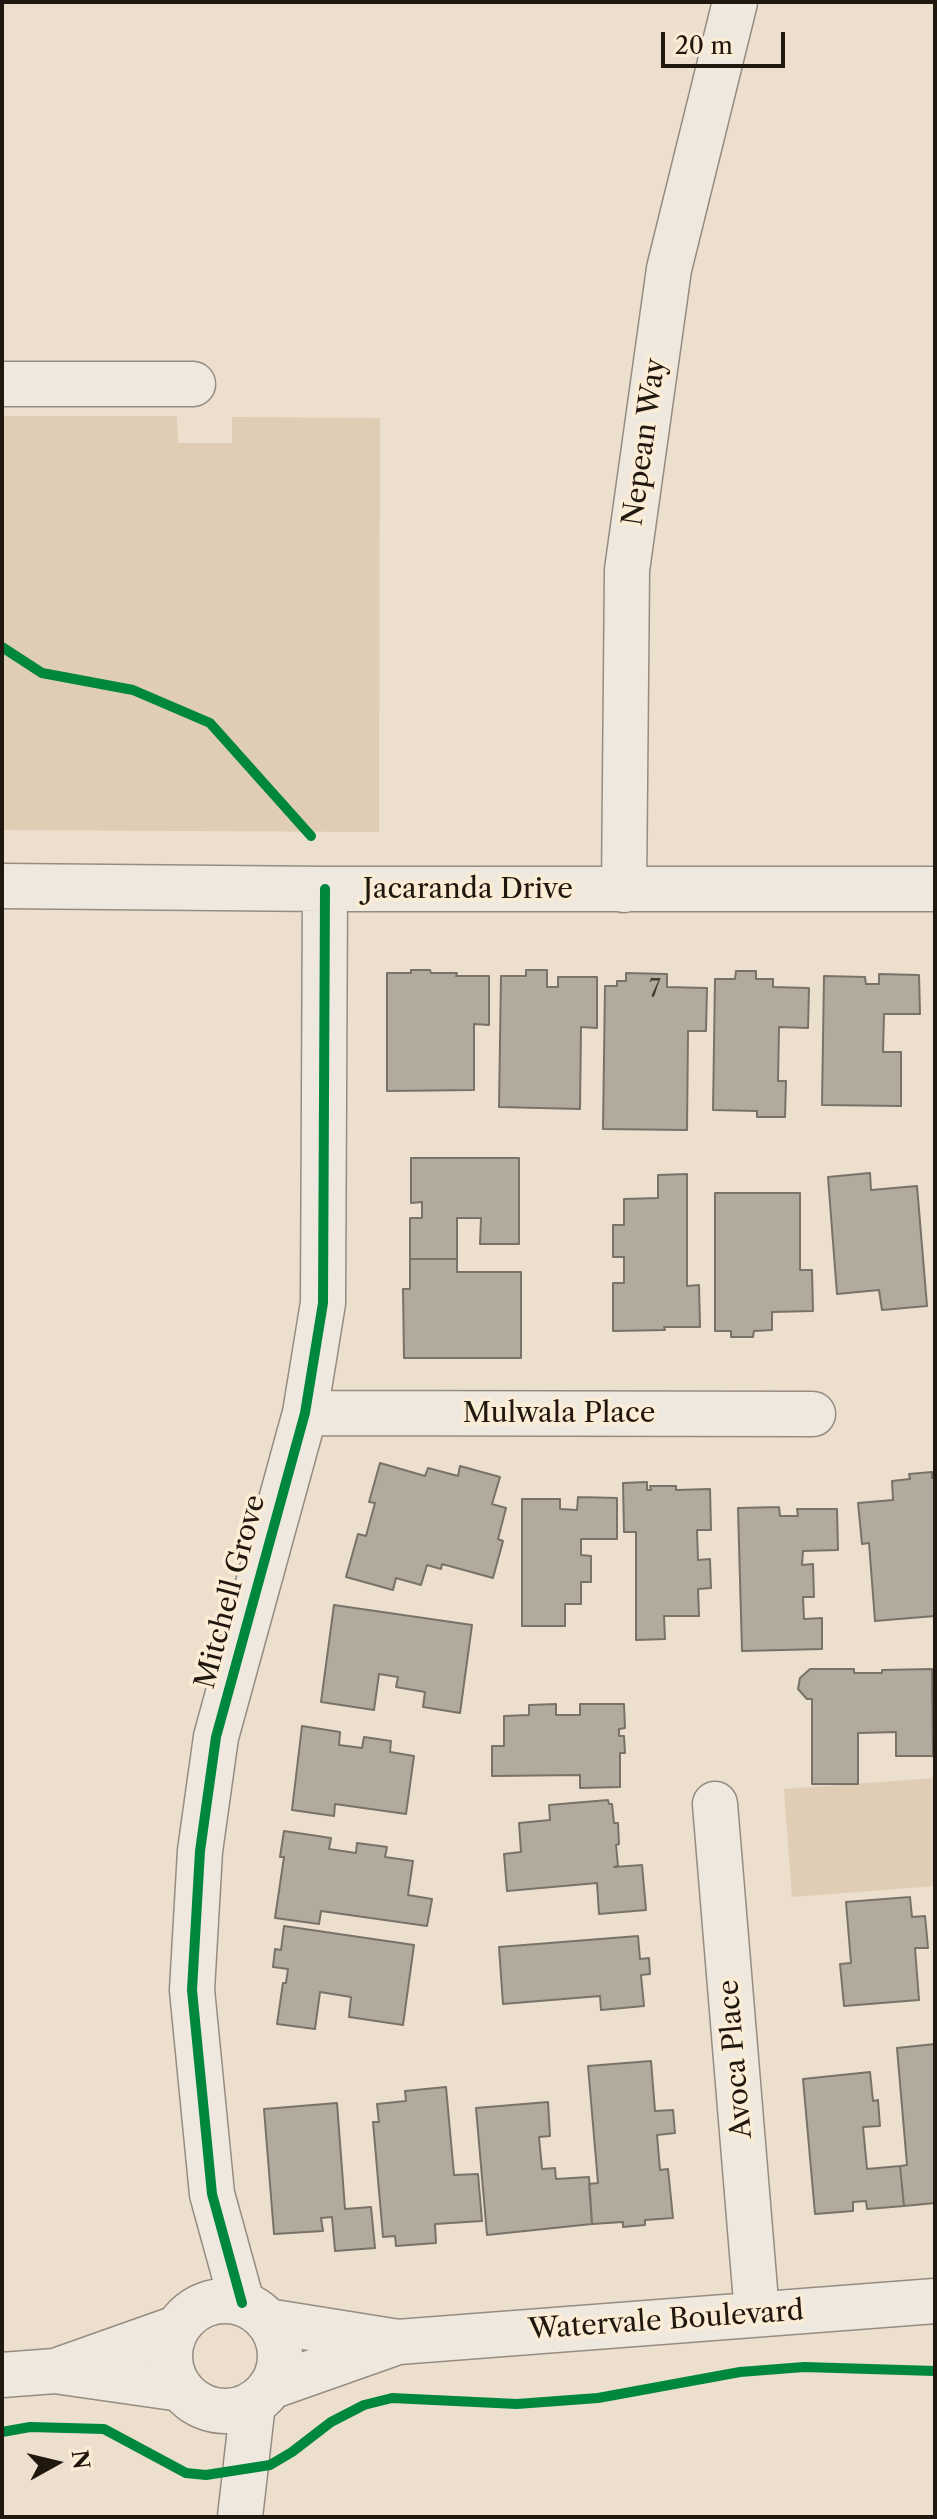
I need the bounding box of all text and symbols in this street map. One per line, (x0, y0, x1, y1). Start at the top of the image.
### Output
scale bar (665, 16, 789, 66)
text: 20 m (675, 31, 733, 60)
street label: Nepean Way (617, 356, 673, 528)
street label: Jacaranda Drive (363, 873, 573, 907)
house number: 7 (649, 976, 661, 1004)
street label: Mulwala Place (463, 1397, 655, 1431)
street label: Mitchell Grove (189, 1491, 273, 1693)
street label: Avoca Place (712, 1978, 760, 2140)
street label: Watervale Boulevard (527, 2295, 805, 2347)
north arrow (16, 2423, 96, 2503)
text: N (66, 2448, 95, 2471)

